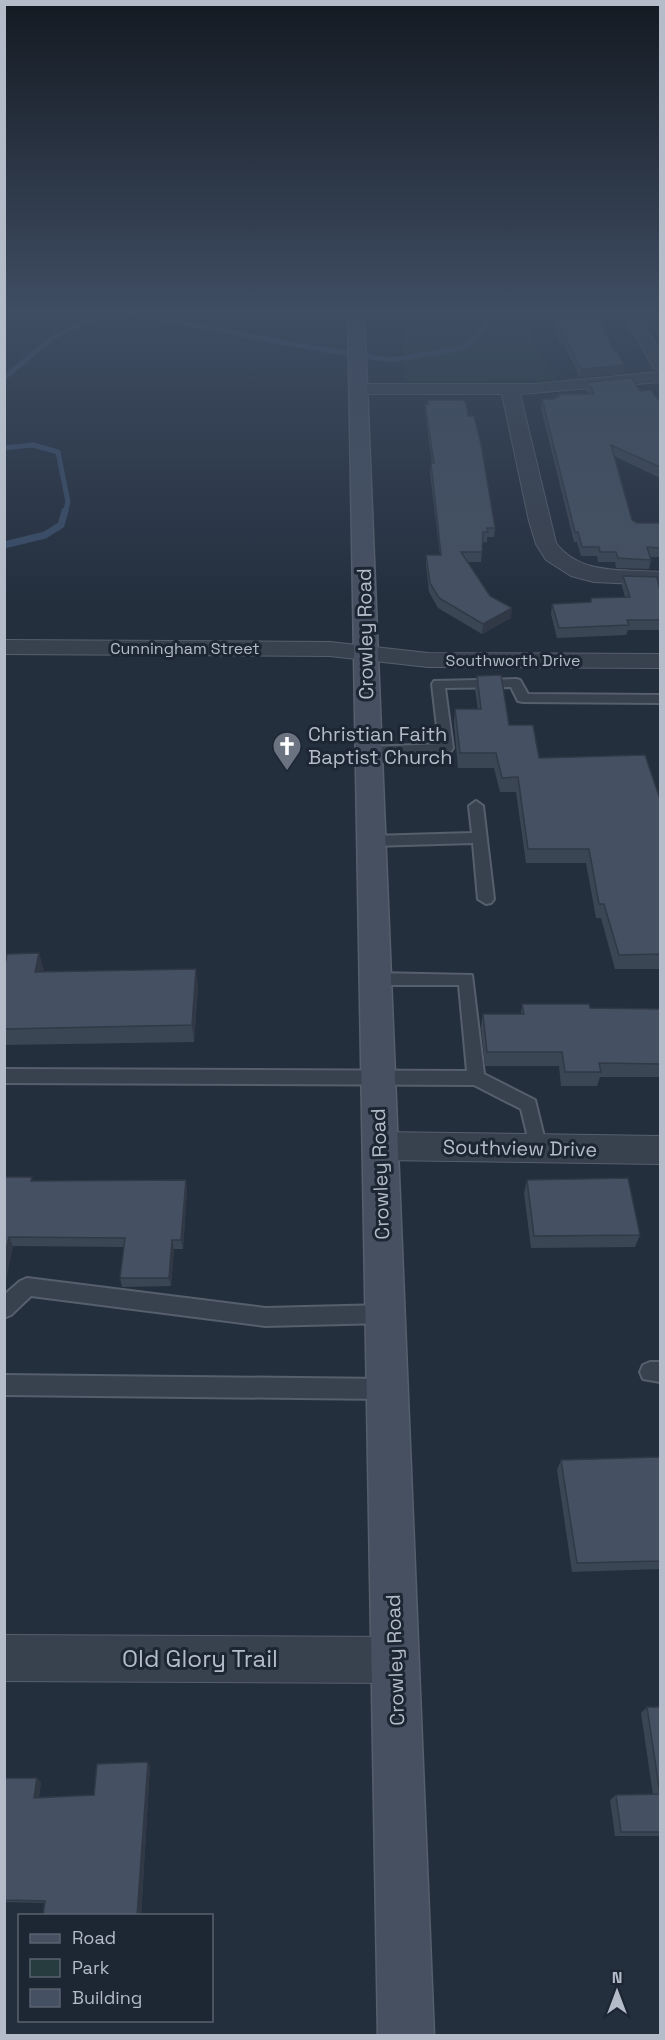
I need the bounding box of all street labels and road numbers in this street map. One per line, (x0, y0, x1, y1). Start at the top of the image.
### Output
street label: Crowley Road (351, 568, 379, 700)
street label: Cunningham Street (110, 638, 260, 659)
street label: Southworth Drive (446, 650, 580, 671)
street label: Crowley Road (365, 1108, 395, 1240)
street label: Southview Drive (443, 1134, 597, 1162)
street label: Crowley Road (380, 1594, 410, 1726)
street label: Old Glory Trail (122, 1643, 278, 1674)

